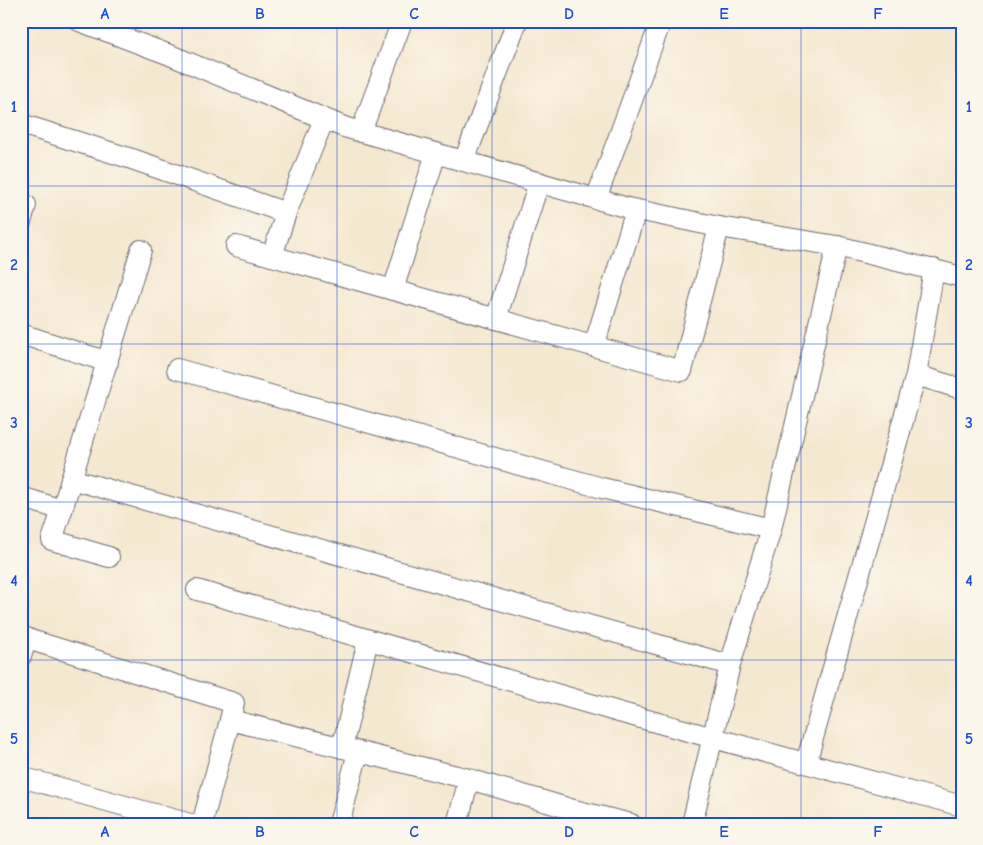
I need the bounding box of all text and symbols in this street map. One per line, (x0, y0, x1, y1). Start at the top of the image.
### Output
text: A (101, 5, 110, 23)
text: B (255, 5, 265, 23)
text: C (409, 5, 419, 23)
text: D (564, 5, 574, 23)
text: E (719, 5, 729, 23)
text: F (873, 5, 883, 23)
text: 1 (11, 98, 17, 116)
text: 1 (966, 98, 972, 116)
text: 2 (10, 256, 18, 274)
text: 2 (965, 256, 973, 274)
text: 3 (10, 414, 18, 432)
text: 3 (965, 414, 973, 432)
text: 4 (10, 572, 18, 590)
text: 4 (965, 572, 973, 590)
text: 5 (10, 730, 18, 748)
text: 5 (965, 730, 973, 748)
text: A (101, 823, 110, 841)
text: B (255, 823, 265, 841)
text: C (409, 823, 419, 841)
text: D (564, 823, 574, 841)
text: E (719, 823, 729, 841)
text: F (873, 823, 883, 841)

